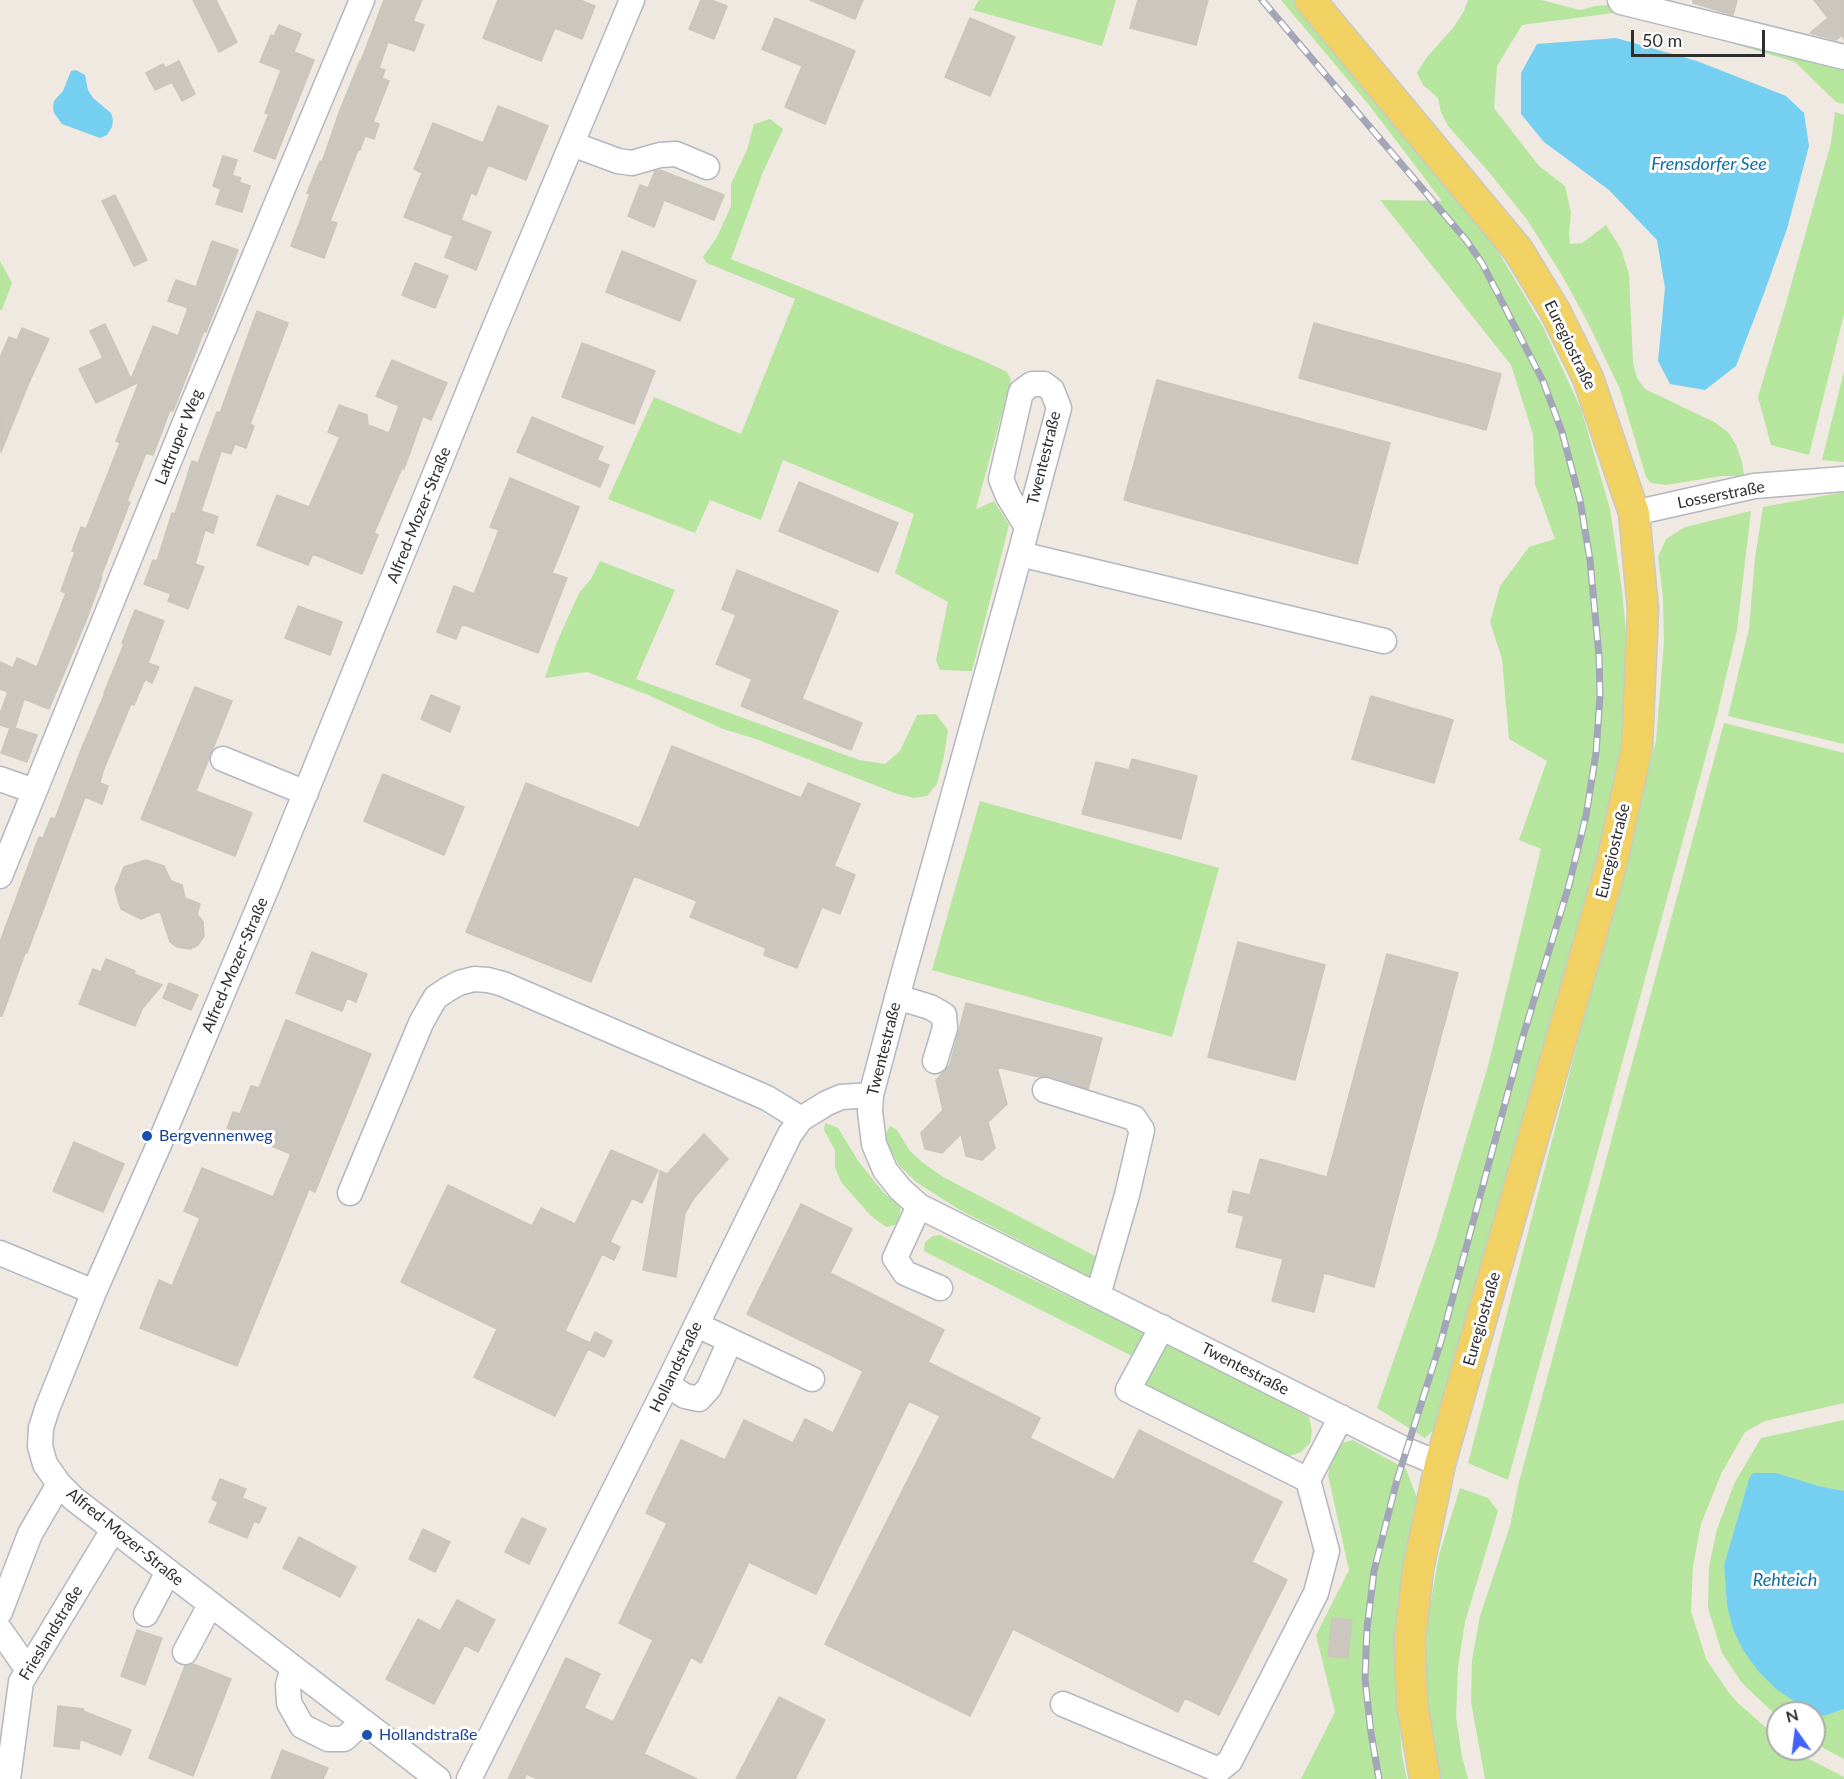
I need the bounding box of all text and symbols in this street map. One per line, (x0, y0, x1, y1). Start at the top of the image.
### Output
scale bar (1634, 18, 1768, 56)
text: 50 m (1642, 29, 1682, 51)
water label: Frensdorfer See (1651, 153, 1767, 175)
street label: Euregiostraße (1540, 297, 1600, 393)
street label: Lattruper Weg (151, 386, 207, 488)
street label: Twentestraße (1023, 409, 1065, 507)
street label: Alfred-Mozer-Straße (383, 444, 455, 586)
street label: Losserstraße (1676, 477, 1766, 513)
street label: Euregiostraße (1592, 802, 1634, 900)
street label: Alfred-Mozer-Straße (198, 895, 272, 1035)
street label: Twentestraße (863, 1000, 905, 1098)
place label: Bergvennenweg (159, 1126, 273, 1146)
marker: Bergvennenweg (140, 1129, 154, 1143)
street label: Euregiostraße (1459, 1270, 1505, 1368)
street label: Hollandstraße (646, 1319, 706, 1415)
street label: Twentestraße (1198, 1339, 1292, 1399)
street label: Alfred-Mozer-Straße (63, 1484, 187, 1590)
water label: Rehteich (1753, 1569, 1817, 1591)
street label: Frieslandstraße (15, 1582, 87, 1684)
north arrow (1766, 1701, 1826, 1761)
text: N (1784, 1704, 1800, 1726)
place label: Hollandstraße (379, 1725, 477, 1745)
marker: Hollandstraße (360, 1728, 374, 1742)

